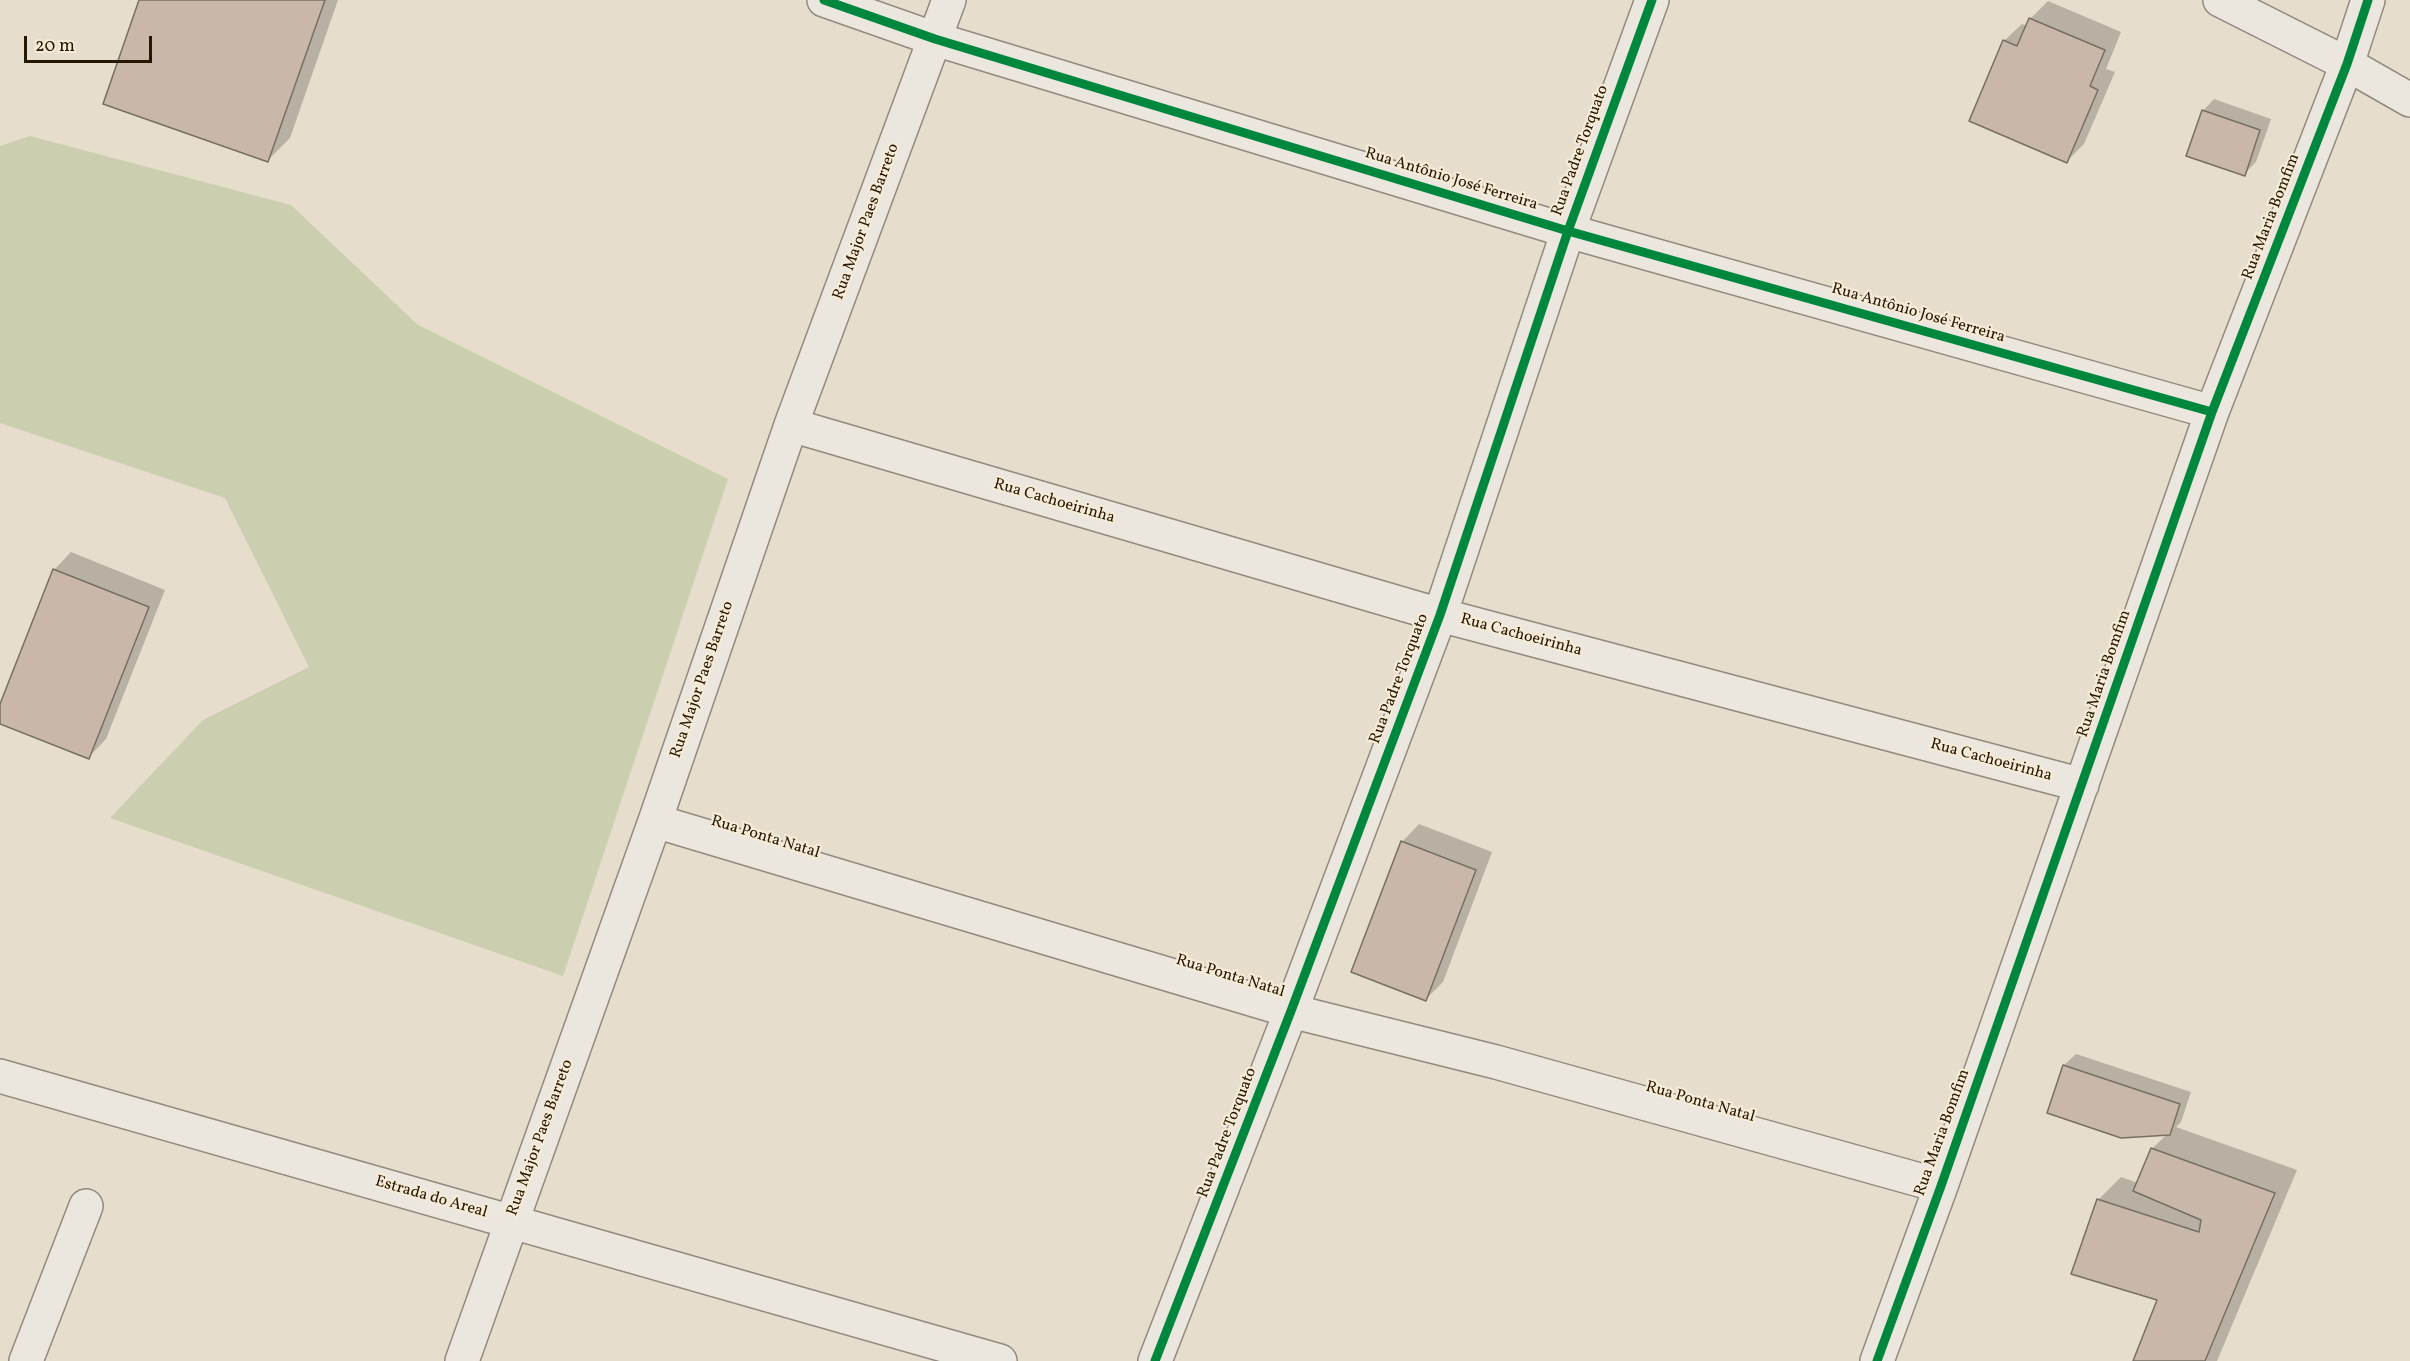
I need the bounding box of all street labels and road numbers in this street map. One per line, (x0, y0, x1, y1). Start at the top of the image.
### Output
street label: Rua Padre Torquato (1548, 83, 1614, 219)
street label: Rua Major Paes Barreto (830, 141, 904, 303)
street label: Rua Antônio José Ferreira (1362, 145, 1540, 215)
street label: Rua Maria Bomfim (2239, 151, 2305, 283)
street label: Rua Antônio José Ferreira (1829, 280, 2007, 348)
street label: Rua Cachoeirinha (991, 475, 1117, 529)
street label: Rua Major Paes Barreto (667, 599, 739, 761)
street label: Rua Maria Bomfim (2074, 608, 2136, 740)
street label: Rua Padre Torquato (1366, 611, 1434, 747)
street label: Rua Cachoeirinha (1458, 611, 1584, 661)
street label: Rua Cachoeirinha (1928, 736, 2054, 786)
street label: Rua Ponta Natal (708, 812, 822, 864)
street label: Rua Ponta Natal (1173, 951, 1287, 1003)
street label: Rua Major Paes Barreto (504, 1057, 578, 1219)
street label: Rua Padre Torquato (1194, 1065, 1262, 1201)
street label: Rua Maria Bomfim (1911, 1067, 1975, 1199)
street label: Rua Ponta Natal (1643, 1078, 1757, 1128)
street label: Estrada do Areal (373, 1173, 489, 1223)

